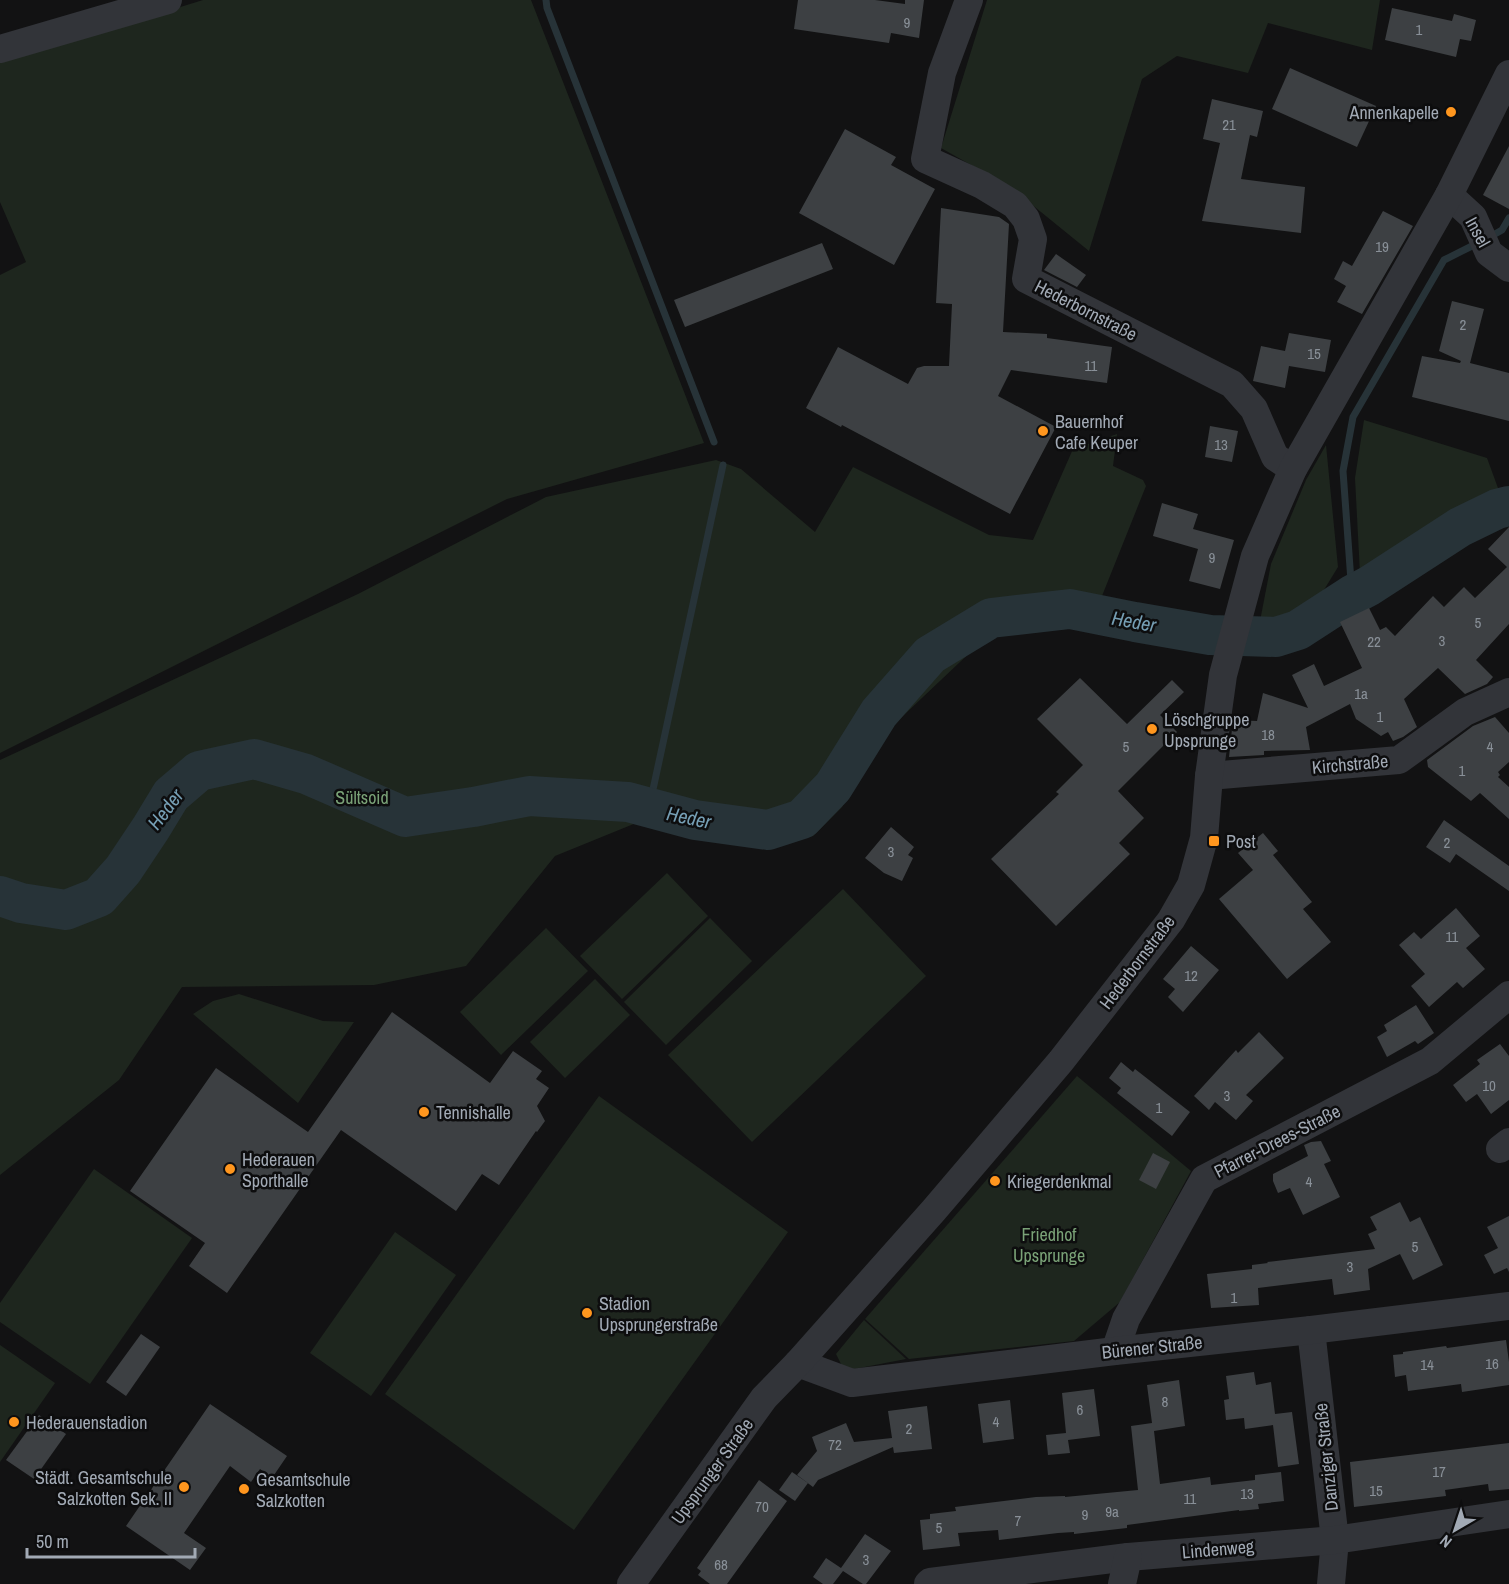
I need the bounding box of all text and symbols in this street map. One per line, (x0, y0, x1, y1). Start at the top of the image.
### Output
house number: 9 (904, 12, 911, 33)
house number: 1 (1416, 19, 1423, 40)
place label: Annenkapelle (1349, 100, 1439, 125)
marker: Annenkapelle (1444, 105, 1458, 119)
house number: 21 (1222, 114, 1236, 135)
street label: Insel (1460, 212, 1496, 252)
house number: 19 (1375, 236, 1389, 257)
street label: Hederbornstraße (1031, 274, 1141, 346)
house number: 2 (1460, 314, 1467, 335)
house number: 15 (1307, 343, 1321, 364)
house number: 11 (1085, 355, 1098, 376)
place label: Bauernhof Cafe Keuper (1055, 409, 1138, 455)
marker: Bauernhof Cafe Keuper (1036, 424, 1050, 438)
house number: 13 (1214, 434, 1228, 455)
house number: 9 (1209, 547, 1216, 568)
water label: Heder (1110, 604, 1159, 638)
house number: 5 (1475, 612, 1482, 633)
house number: 3 (1439, 630, 1446, 651)
house number: 22 (1367, 631, 1381, 652)
house number: 1a (1354, 683, 1368, 704)
house number: 1 (1377, 706, 1384, 727)
place label: Löschgruppe Upsprunge (1164, 707, 1249, 753)
marker: Löschgruppe Upsprunge (1145, 722, 1159, 736)
house number: 18 (1261, 724, 1275, 745)
house number: 5 (1123, 736, 1130, 757)
house number: 4 (1487, 736, 1494, 757)
street label: Kirchstraße (1311, 748, 1389, 780)
house number: 1 (1459, 760, 1466, 781)
water label: Heder (141, 783, 190, 835)
park label: Sültsoid (335, 785, 389, 810)
water label: Heder (664, 799, 714, 835)
place label: Post (1226, 829, 1256, 854)
house number: 2 (1444, 832, 1451, 853)
marker: Post (1207, 834, 1221, 848)
house number: 3 (888, 841, 895, 862)
street label: Hederbornstraße (1093, 910, 1181, 1014)
house number: 11 (1446, 926, 1459, 947)
house number: 12 (1184, 965, 1198, 986)
house number: 10 (1482, 1075, 1496, 1096)
house number: 3 (1224, 1085, 1231, 1106)
house number: 1 (1156, 1097, 1163, 1118)
street label: Pfarrer-Drees-Straße (1210, 1098, 1344, 1184)
place label: Tennishalle (436, 1100, 511, 1125)
marker: Tennishalle (417, 1105, 431, 1119)
place label: Hederauen Sporthalle (242, 1147, 315, 1193)
marker: Hederauen Sporthalle (223, 1162, 237, 1176)
place label: Kriegerdenkmal (1007, 1169, 1111, 1194)
house number: 4 (1306, 1171, 1313, 1192)
marker: Kriegerdenkmal (988, 1174, 1002, 1188)
park label: Friedhof Upsprunge (1013, 1222, 1085, 1268)
house number: 5 (1412, 1236, 1419, 1257)
house number: 3 (1347, 1256, 1354, 1277)
house number: 1 (1231, 1287, 1238, 1308)
place label: Stadion Upsprungerstraße (599, 1291, 718, 1337)
marker: Stadion Upsprungerstraße (580, 1306, 594, 1320)
street label: Bürener Straße (1101, 1329, 1203, 1365)
house number: 16 (1485, 1353, 1499, 1374)
house number: 14 (1420, 1354, 1434, 1375)
house number: 8 (1162, 1391, 1169, 1412)
house number: 6 (1077, 1399, 1084, 1420)
street label: Danziger Straße (1308, 1402, 1344, 1512)
place label: Hederauenstadion (26, 1410, 147, 1435)
house number: 4 (993, 1411, 1000, 1432)
street label: Upsprunger Straße (665, 1413, 759, 1529)
marker: Hederauenstadion (7, 1415, 21, 1429)
house number: 2 (906, 1418, 913, 1439)
house number: 72 (828, 1434, 842, 1455)
house number: 17 (1432, 1461, 1446, 1482)
place label: Städt. Gesamtschule Salzkotten Sek. II (35, 1465, 172, 1511)
place label: Gesamtschule Salzkotten (256, 1467, 350, 1513)
marker: Städt. Gesamtschule Salzkotten Sek. II (177, 1480, 191, 1494)
house number: 15 (1369, 1480, 1383, 1501)
marker: Gesamtschule Salzkotten (237, 1482, 251, 1496)
house number: 13 (1240, 1483, 1254, 1504)
house number: 11 (1184, 1488, 1197, 1509)
house number: 70 (755, 1496, 769, 1517)
north arrow (1425, 1500, 1485, 1560)
house number: 9a (1105, 1501, 1119, 1522)
house number: 9 (1082, 1504, 1089, 1525)
house number: 7 (1015, 1510, 1022, 1531)
house number: 5 (936, 1517, 943, 1538)
scale bar (27, 1521, 195, 1559)
text: 50 m (36, 1529, 69, 1554)
text: N (1435, 1530, 1456, 1553)
street label: Lindenweg (1181, 1533, 1256, 1565)
house number: 3 (863, 1549, 870, 1570)
house number: 68 (714, 1554, 728, 1575)

